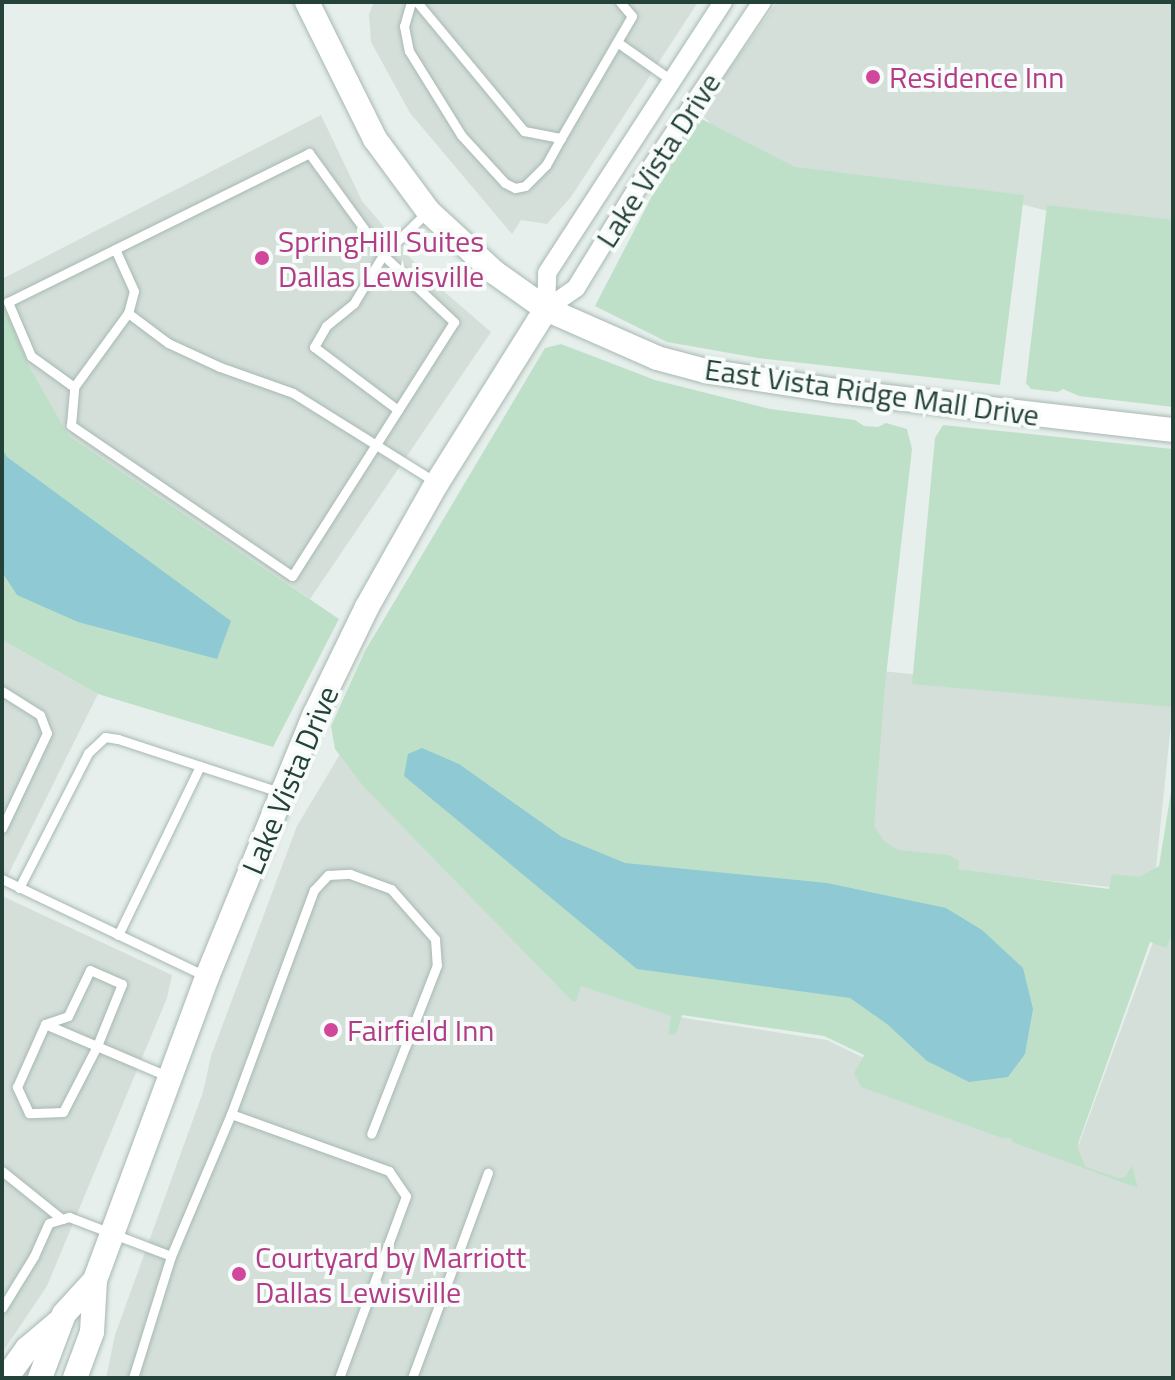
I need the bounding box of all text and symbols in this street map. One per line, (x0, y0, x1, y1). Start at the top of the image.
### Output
place label: Residence Inn (889, 59, 1064, 95)
street label: Lake Vista Drive (588, 66, 728, 254)
marker: Residence Inn (864, 68, 882, 86)
place label: SpringHill Suites Dallas Lewisville (278, 223, 484, 294)
marker: SpringHill Suites Dallas Lewisville (253, 249, 271, 267)
street label: East Vista Ridge Mall Drive (703, 351, 1041, 433)
street label: Lake Vista Drive (234, 681, 346, 879)
place label: Fairfield Inn (347, 1012, 494, 1048)
marker: Fairfield Inn (322, 1021, 340, 1039)
place label: Courtyard by Marriott Dallas Lewisville (255, 1239, 526, 1310)
marker: Courtyard by Marriott Dallas Lewisville (230, 1265, 248, 1283)

